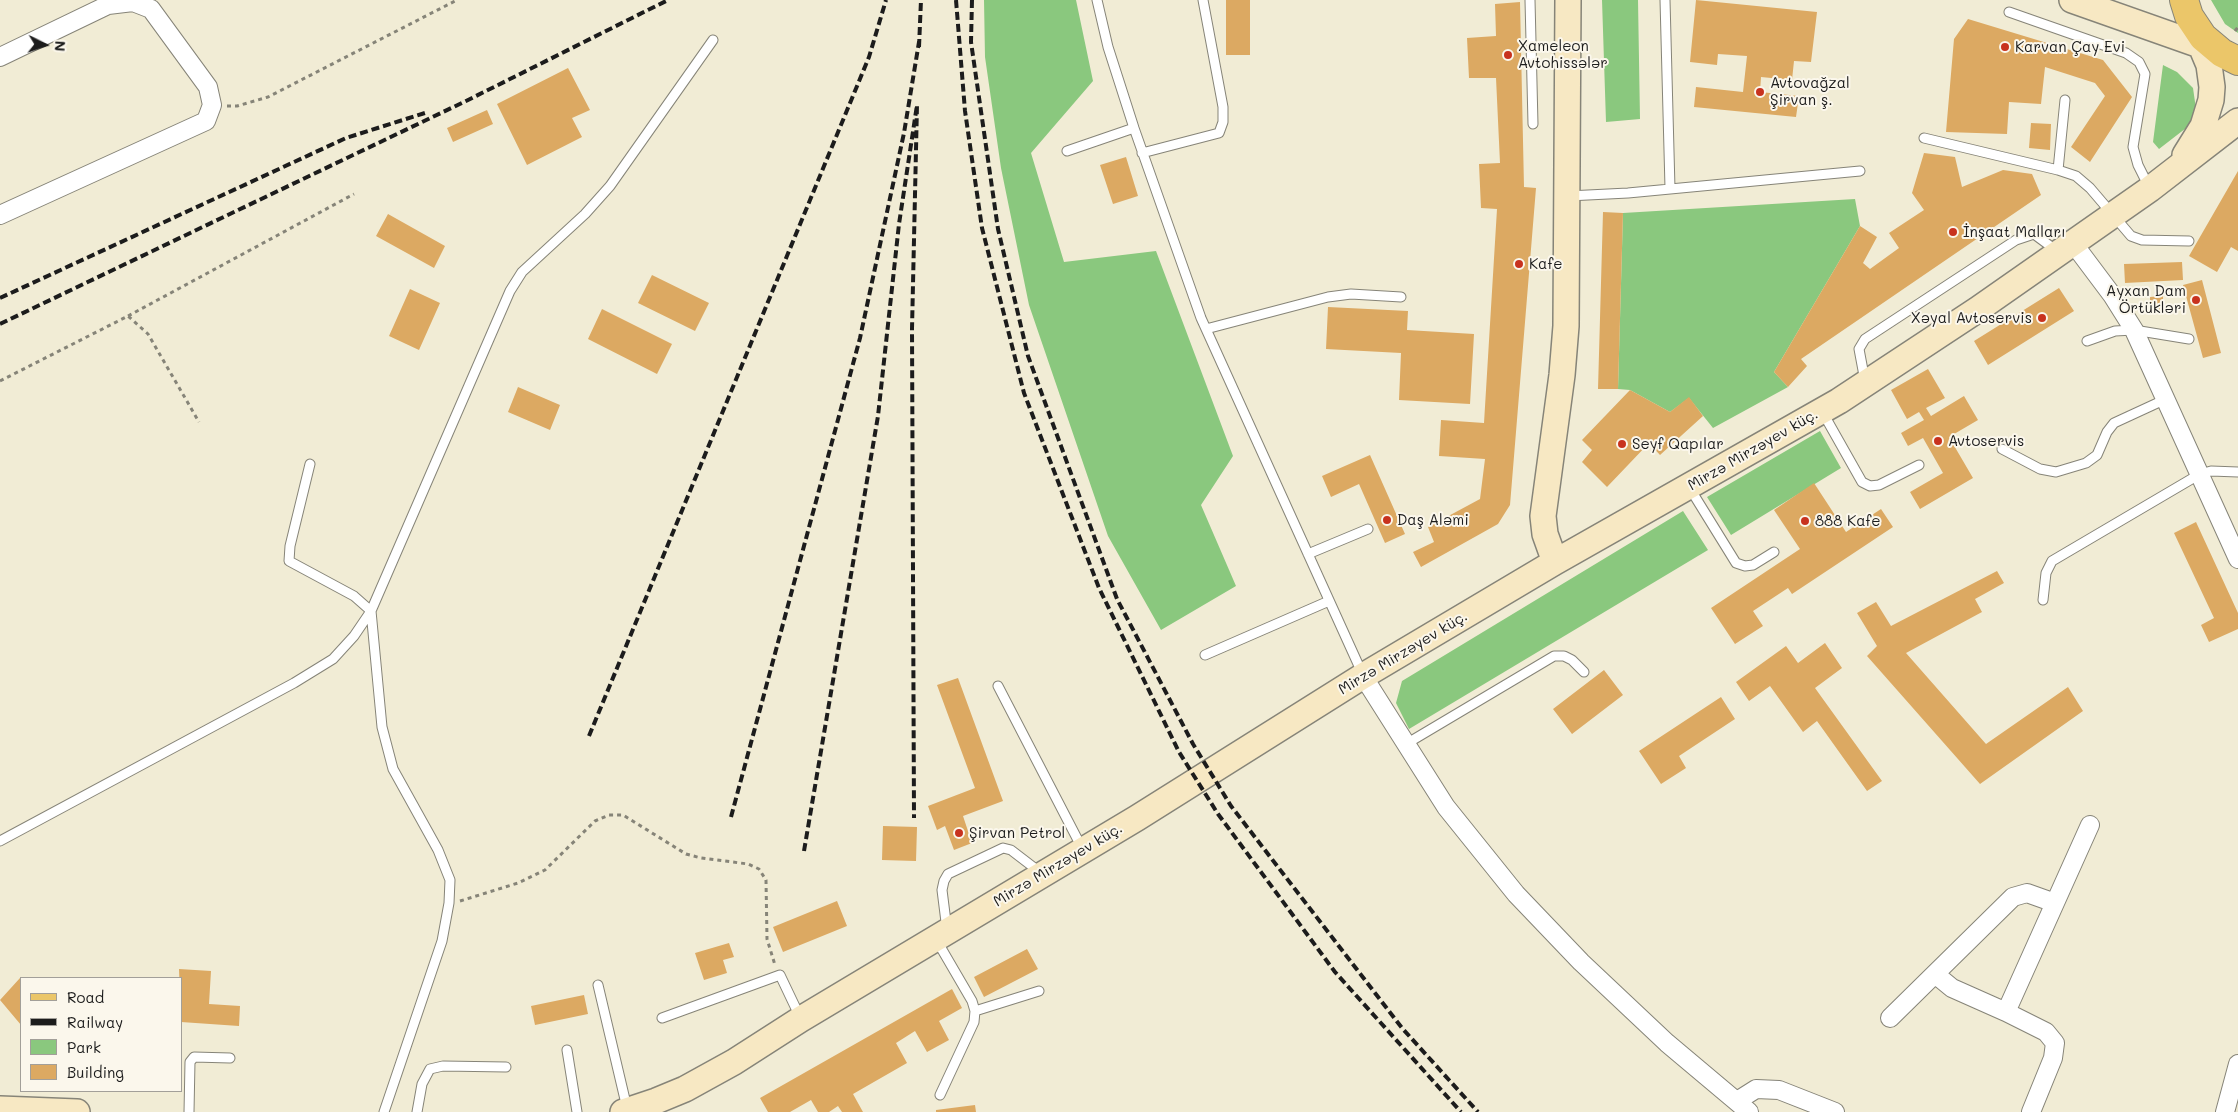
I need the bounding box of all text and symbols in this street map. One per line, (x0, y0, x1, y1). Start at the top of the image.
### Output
north arrow (20, 20, 70, 70)
place label: Xameleon Avtohissələr (1518, 37, 1608, 72)
place label: Karvan Çay Evi (2015, 38, 2125, 56)
text: N (51, 40, 70, 52)
marker: Karvan Çay Evi (1999, 41, 2011, 53)
marker: Xameleon Avtohissələr (1502, 49, 1514, 61)
place label: Avtovağzal Şirvan ş. (1770, 74, 1850, 109)
marker: Avtovağzal Şirvan ş. (1754, 86, 1766, 98)
place label: İnşaat Malları (1963, 223, 2066, 241)
marker: İnşaat Malları (1947, 226, 1959, 238)
place label: Kafe (1529, 255, 1563, 273)
marker: Kafe (1513, 258, 1525, 270)
place label: Ayxan Dam Örtükləri (2106, 282, 2186, 317)
marker: Ayxan Dam Örtükləri (2190, 294, 2202, 306)
place label: Xəyal Avtoservis (1911, 309, 2032, 327)
marker: Xəyal Avtoservis (2036, 312, 2048, 324)
street label: Mirzə Mirzəyev küç. (1685, 405, 1821, 495)
place label: Avtoservis (1948, 432, 2024, 450)
place label: Seyf Qapılar (1632, 435, 1724, 453)
marker: Avtoservis (1932, 435, 1944, 447)
marker: Seyf Qapılar (1616, 438, 1628, 450)
place label: Daş Aləmi (1397, 511, 1469, 529)
place label: 888 Kafe (1815, 512, 1881, 530)
marker: Daş Aləmi (1381, 514, 1393, 526)
marker: 888 Kafe (1799, 515, 1811, 527)
street label: Mirzə Mirzəyev küç. (1335, 607, 1471, 699)
street label: Mirzə Mirzəyev küç. (990, 819, 1126, 911)
place label: Şirvan Petrol (969, 824, 1065, 842)
marker: Şirvan Petrol (953, 827, 965, 839)
legend (20, 977, 182, 1092)
text: Road (67, 987, 104, 1007)
text: Railway (67, 1012, 123, 1032)
text: Park (67, 1037, 101, 1057)
text: Building (67, 1062, 124, 1082)

